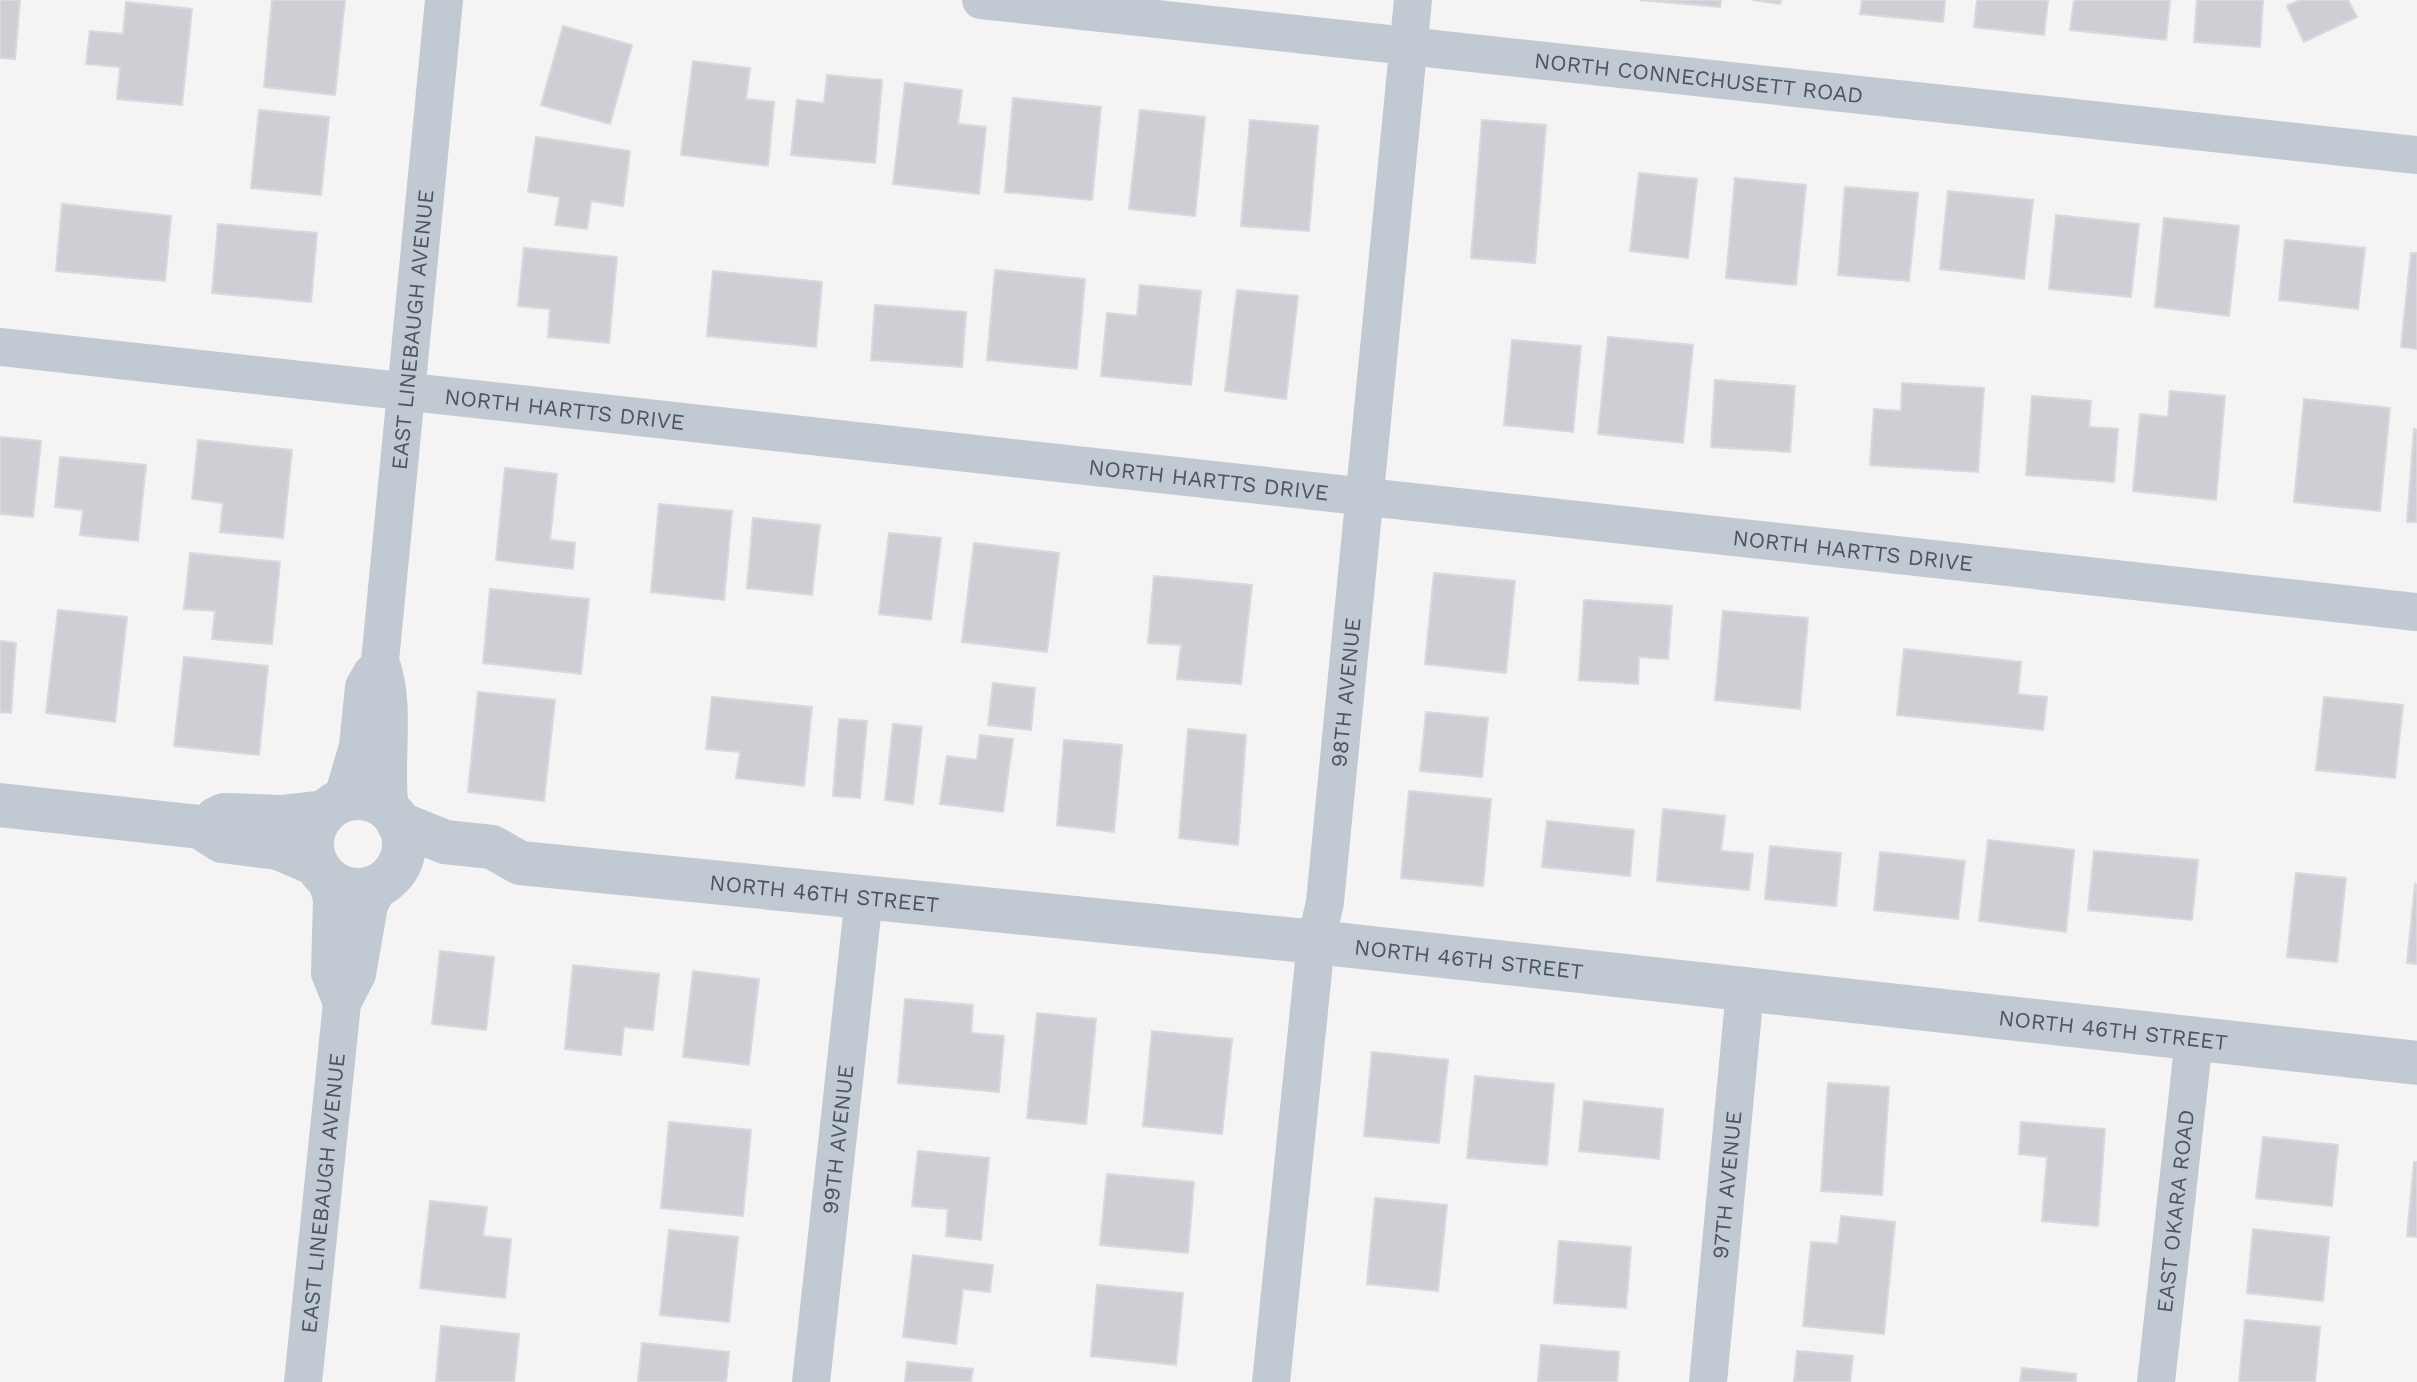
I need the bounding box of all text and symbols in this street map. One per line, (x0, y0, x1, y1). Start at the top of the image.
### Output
street label: NORTH CONNECHUSETT ROAD (1533, 48, 1865, 108)
street label: EAST LINEBAUGH AVENUE (387, 188, 439, 471)
street label: NORTH HARTTS DRIVE (443, 384, 686, 435)
street label: NORTH HARTTS DRIVE (1087, 454, 1330, 506)
street label: NORTH HARTTS DRIVE (1731, 525, 1974, 576)
street label: 98TH AVENUE (1326, 616, 1366, 768)
street label: NORTH 46TH STREET (708, 870, 940, 918)
street label: NORTH 46TH STREET (1353, 934, 1585, 984)
street label: NORTH 46TH STREET (1997, 1005, 2229, 1055)
street label: EAST LINEBAUGH AVENUE (296, 1052, 350, 1334)
street label: 99TH AVENUE (817, 1063, 859, 1216)
street label: EAST OKARA ROAD (2152, 1108, 2199, 1314)
street label: 97TH AVENUE (1708, 1110, 1747, 1260)

